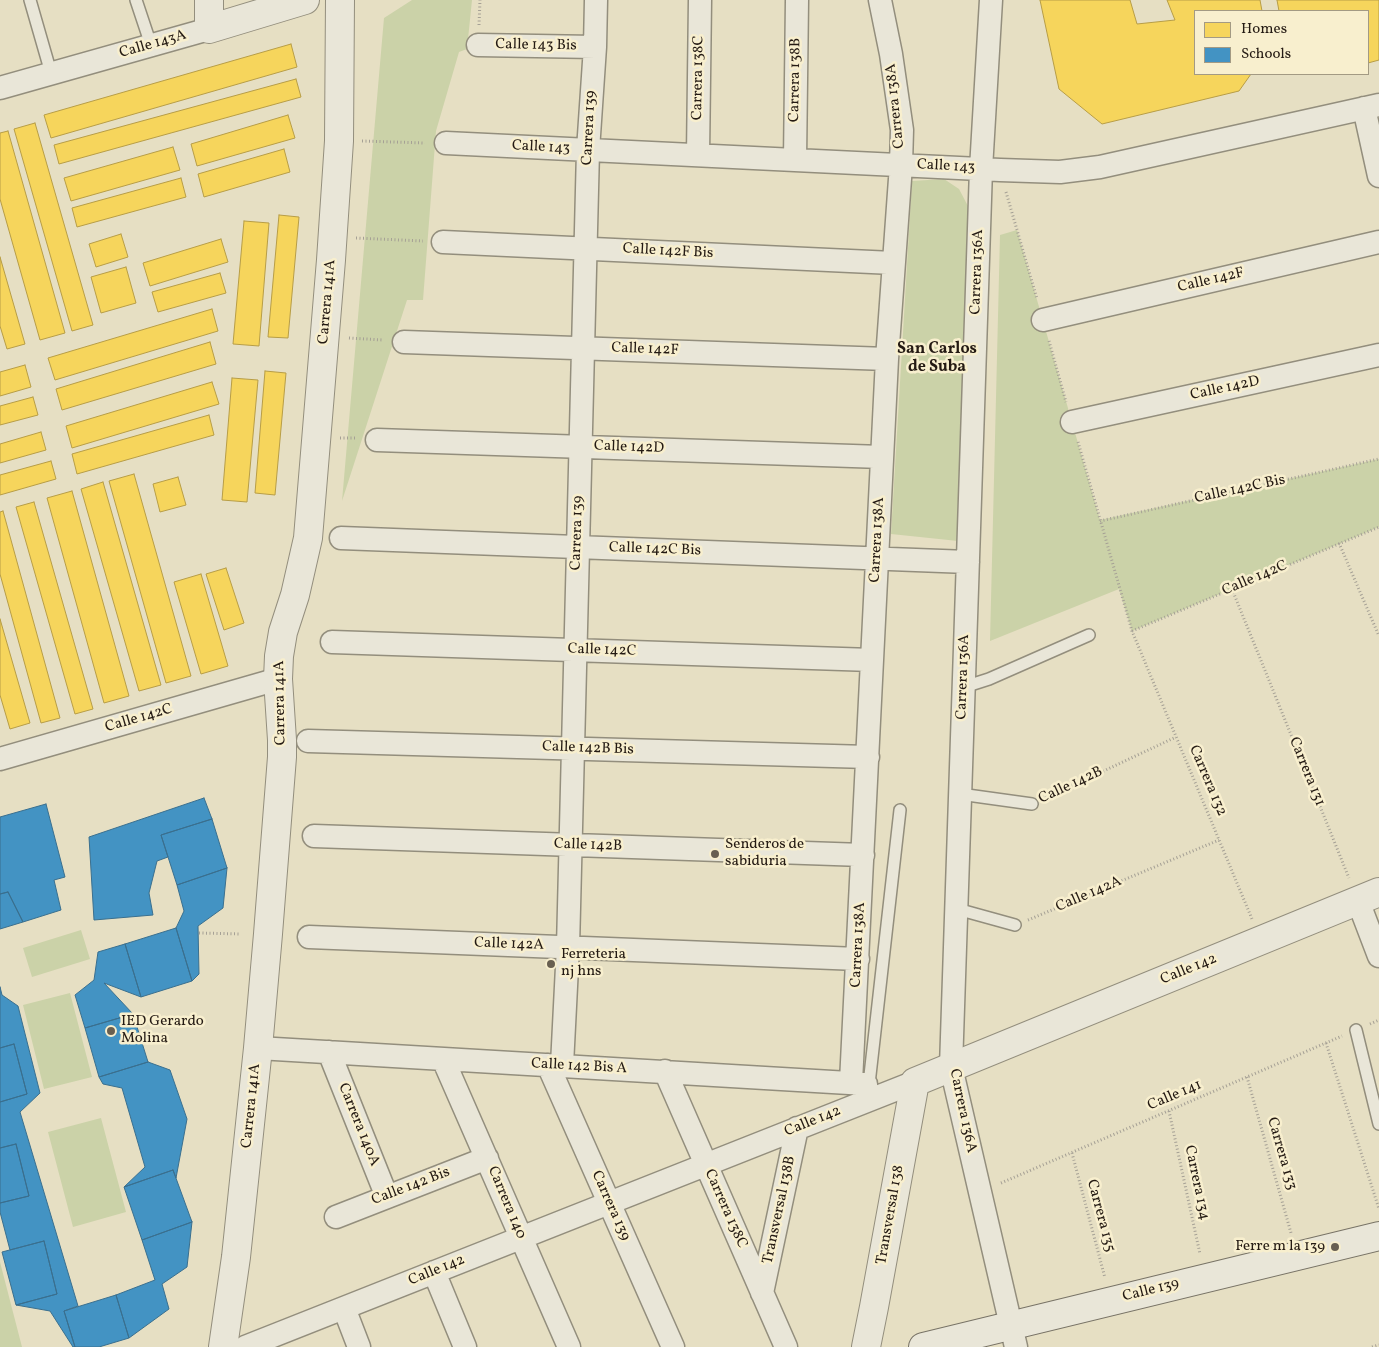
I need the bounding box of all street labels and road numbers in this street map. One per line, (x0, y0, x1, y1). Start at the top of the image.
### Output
street label: Calle 143A (117, 27, 189, 63)
street label: Calle 143 Bis (495, 36, 577, 56)
street label: Carrera 138C (689, 36, 709, 120)
street label: Carrera 138B (786, 38, 806, 122)
street label: Carrera 138A (883, 63, 909, 149)
street label: Carrera 139 (579, 90, 601, 166)
street label: Calle 143 (511, 137, 571, 159)
street label: Calle 143 (916, 156, 976, 178)
street label: Carrera 136A (968, 229, 988, 315)
street label: Calle 142F Bis (622, 241, 714, 263)
street label: Carrera 141A (315, 259, 341, 345)
street label: Calle 142F (1176, 265, 1246, 297)
street label: Calle 142F (611, 340, 679, 360)
street label: Calle 142D (1189, 373, 1261, 405)
street label: Calle 142D (594, 438, 664, 458)
street label: Calle 142C Bis (1193, 472, 1287, 508)
street label: Carrera 139 (568, 495, 588, 571)
street label: Carrera 138A (867, 497, 889, 583)
street label: Calle 142C Bis (609, 539, 701, 561)
street label: Calle 142C (1220, 557, 1290, 601)
street label: Carrera 136A (954, 634, 974, 720)
street label: Calle 142C (567, 641, 637, 661)
street label: Carrera 141A (271, 660, 291, 746)
street label: Calle 142C (103, 701, 175, 737)
street label: Carrera 131 (1284, 735, 1328, 809)
street label: Calle 142B Bis (542, 738, 634, 760)
street label: Carrera 132 (1184, 743, 1230, 819)
street label: Calle 142B (1036, 763, 1106, 809)
street label: Calle 142B (553, 836, 623, 856)
street label: Calle 142A (1053, 873, 1125, 917)
street label: Carrera 138A (848, 902, 870, 988)
street label: Calle 142A (474, 935, 544, 955)
street label: Calle 142 (1158, 951, 1220, 989)
street label: Calle 142 Bis A (531, 1055, 627, 1079)
street label: Carrera 141A (239, 1063, 265, 1149)
street label: Carrera 136A (944, 1067, 980, 1155)
street label: Calle 141 (1145, 1077, 1205, 1115)
street label: Carrera 140A (333, 1081, 383, 1169)
street label: Calle 142 (782, 1103, 844, 1141)
street label: Carrera 133 (1262, 1116, 1300, 1192)
street label: Carrera 134 (1179, 1144, 1213, 1222)
street label: Transversal 138B (760, 1154, 800, 1266)
street label: Calle 142 Bis (369, 1164, 453, 1210)
street label: Carrera 140 (483, 1164, 529, 1242)
street label: Transversal 138 (873, 1164, 909, 1266)
street label: Carrera 138C (700, 1167, 750, 1251)
street label: Carrera 139 (587, 1168, 633, 1244)
street label: Carrera 135 (1082, 1178, 1118, 1254)
street label: Calle 142 (406, 1252, 468, 1290)
street label: Calle 139 (1121, 1275, 1181, 1307)

